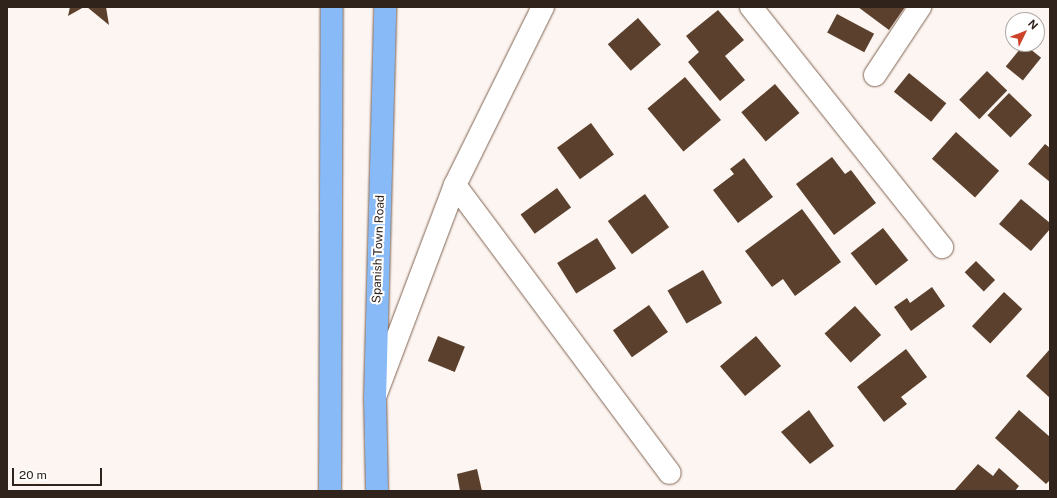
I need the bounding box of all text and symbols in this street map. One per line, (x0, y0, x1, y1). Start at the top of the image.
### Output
north arrow (1005, 12, 1045, 52)
text: N (1026, 17, 1040, 32)
street label: Spanish Town Road (370, 195, 388, 303)
scale bar (14, 460, 104, 486)
text: 20 m (19, 468, 47, 482)

